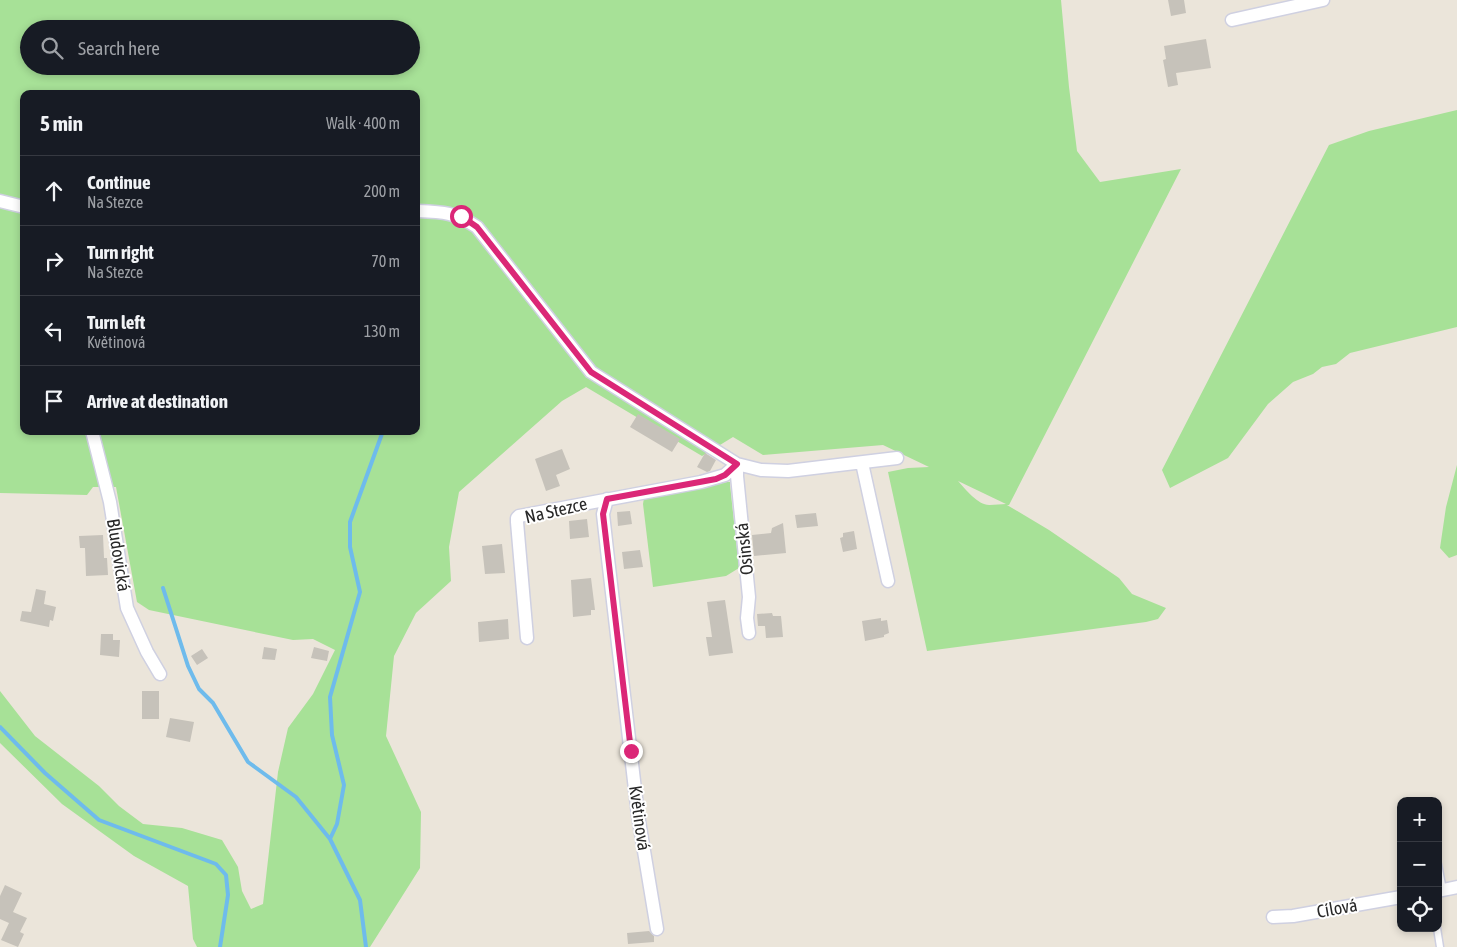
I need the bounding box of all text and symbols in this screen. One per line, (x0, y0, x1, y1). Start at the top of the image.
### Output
search box (20, 20, 420, 75)
icon: search (38, 34, 66, 62)
text: Search here (78, 37, 160, 59)
text: 5 min (40, 111, 83, 135)
text: Walk · 400 m (326, 114, 400, 132)
text: Continue (87, 171, 151, 193)
icon: ahead (40, 177, 68, 205)
text: 200 m (364, 182, 400, 200)
text: Na Stezce (87, 193, 143, 211)
route start (450, 205, 473, 228)
text: Turn right (87, 241, 154, 263)
icon: right (40, 247, 68, 275)
text: 70 m (371, 252, 400, 270)
text: Na Stezce (87, 263, 143, 281)
text: Turn left (87, 311, 145, 333)
icon: left (40, 317, 68, 345)
text: 130 m (364, 322, 400, 340)
text: Květinová (87, 333, 145, 351)
icon: arrive (40, 387, 68, 415)
text: Arrive at destination (87, 390, 228, 412)
street label: Na Stezce (523, 493, 589, 527)
street label: Bludovická (103, 517, 135, 593)
street label: Osinská (731, 522, 757, 576)
route end (620, 740, 643, 763)
street label: Květinová (625, 784, 655, 852)
map controls (1397, 797, 1442, 932)
button: + (1397, 797, 1442, 842)
button: − (1397, 842, 1442, 887)
button: locate (1397, 887, 1442, 932)
street label: Cílová (1315, 894, 1359, 922)

